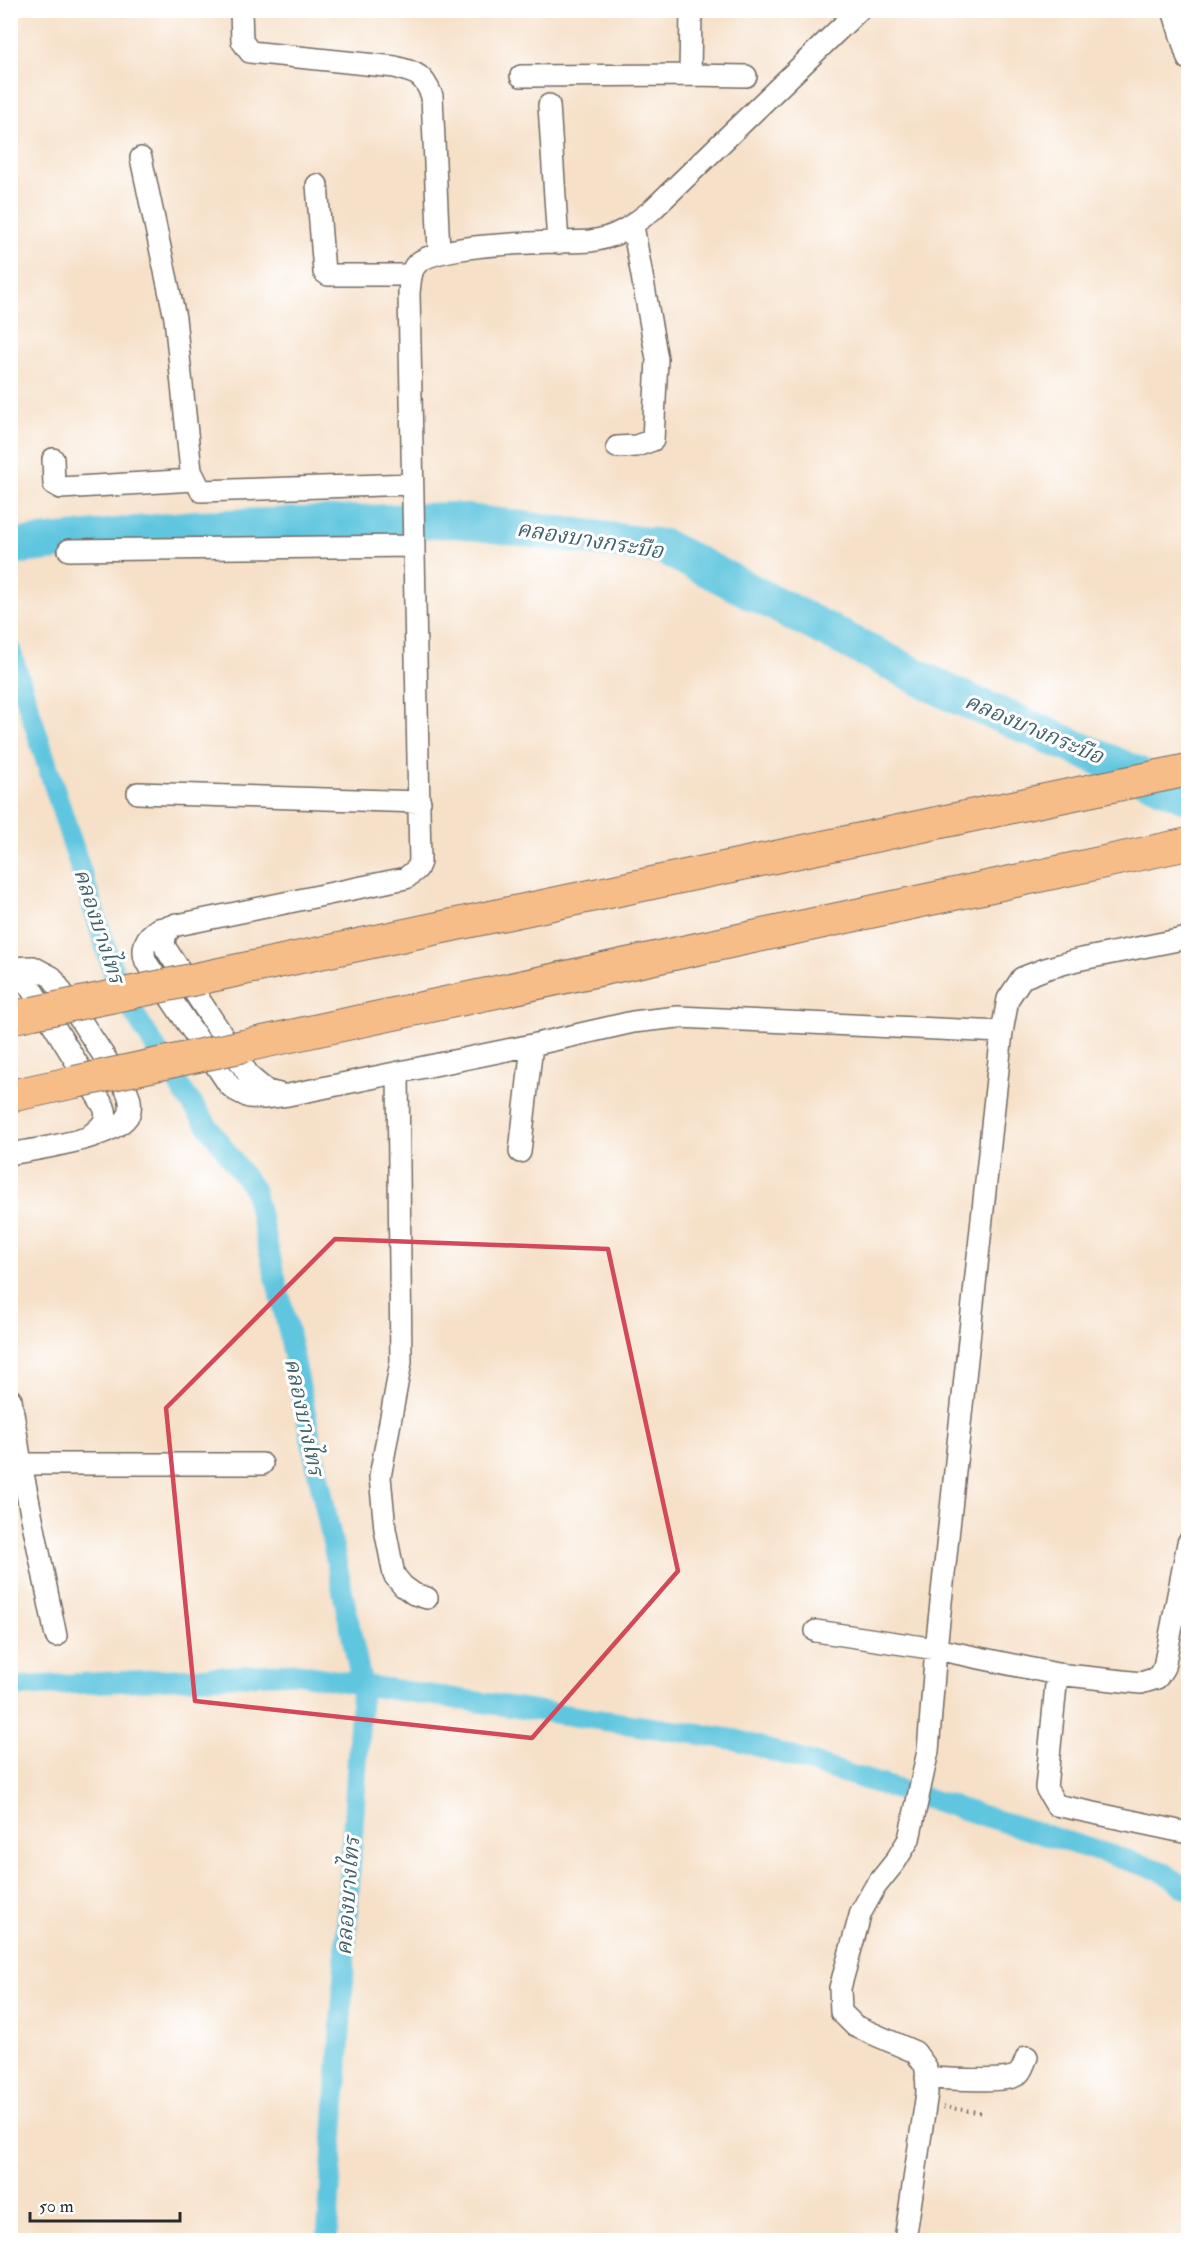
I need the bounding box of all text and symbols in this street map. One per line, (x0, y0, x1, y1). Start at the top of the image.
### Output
water label: คลองบางกระบือ (515, 515, 666, 566)
water label: คลองบางกระบือ (960, 687, 1109, 771)
water label: คลองบางไทร (67, 864, 133, 989)
water label: คลองบางไทร (278, 1355, 332, 1480)
water label: คลองบางไทร (328, 1833, 366, 1957)
scale bar (30, 2185, 180, 2223)
text: 50 m (39, 2195, 74, 2218)

